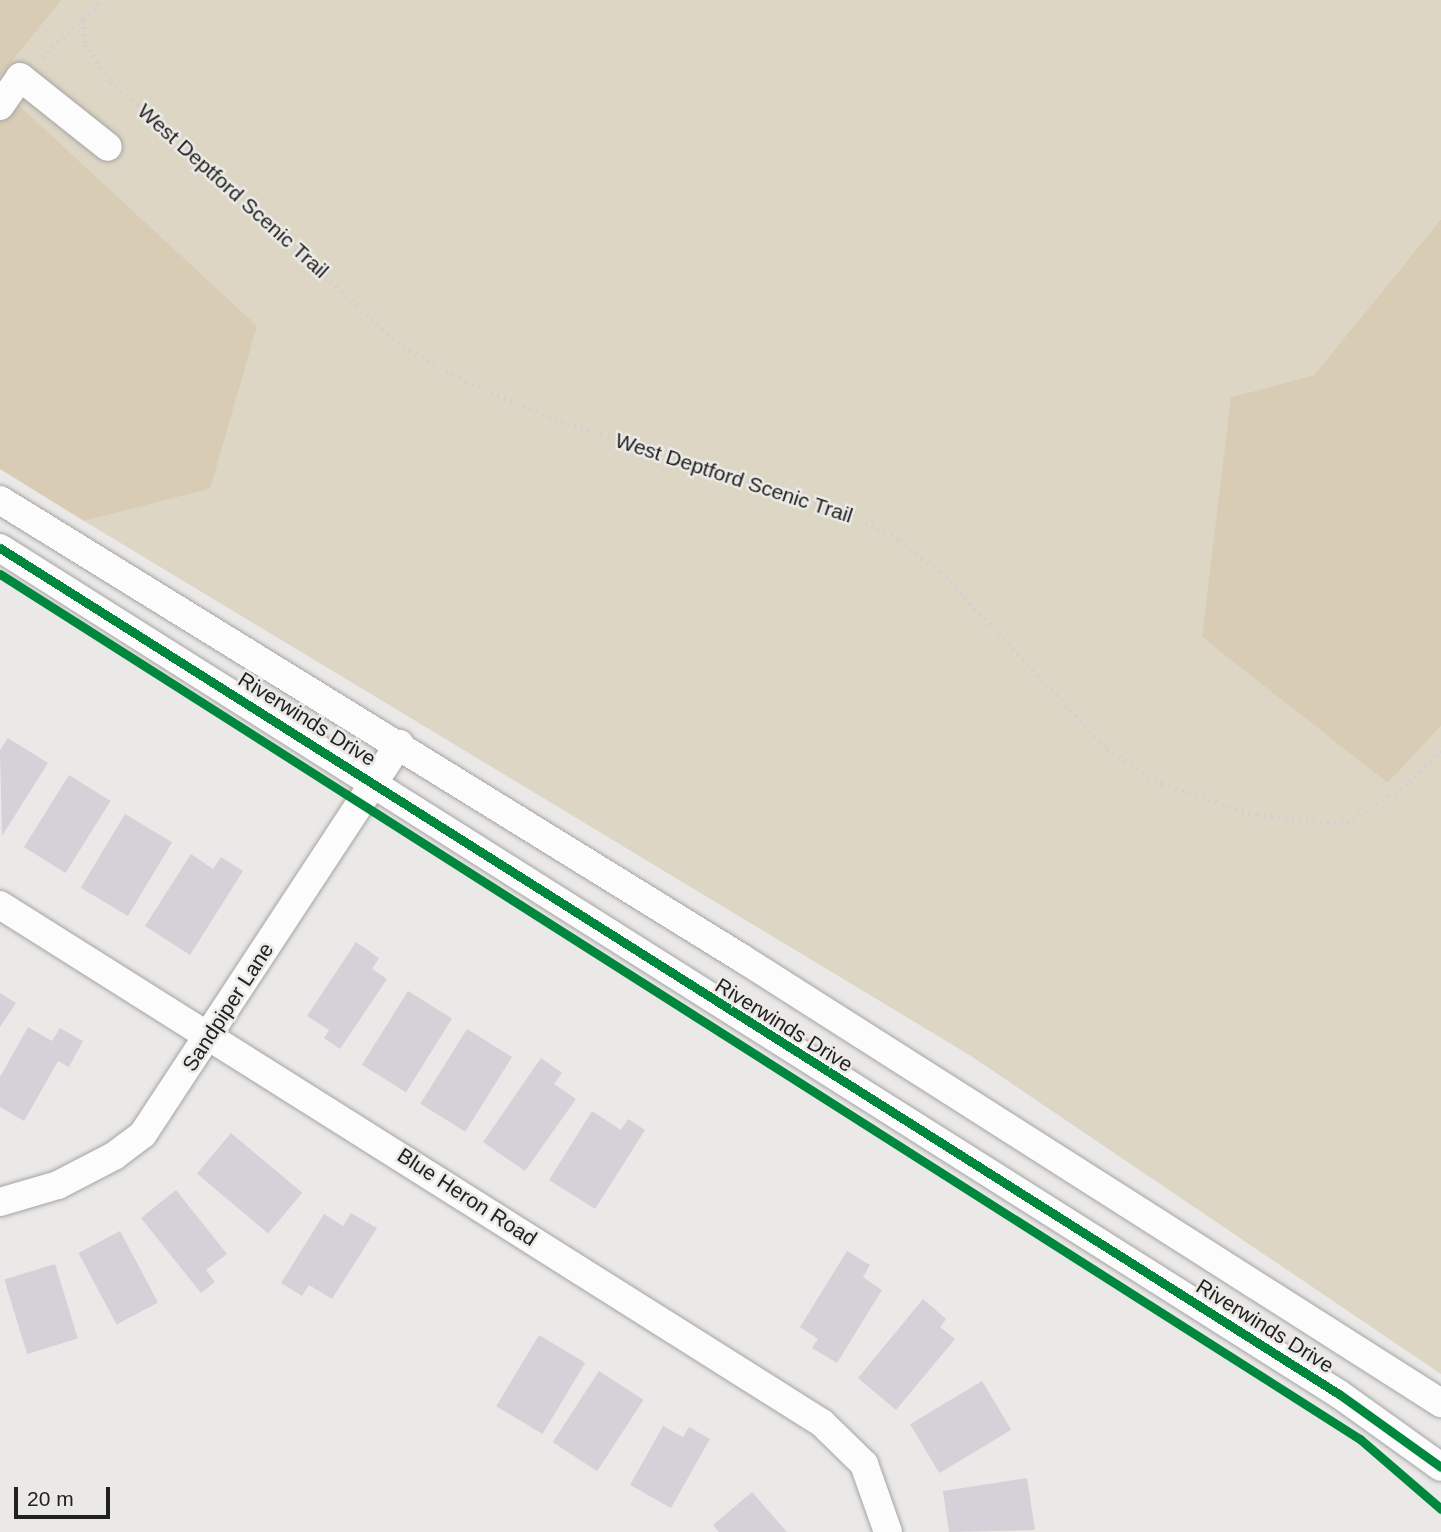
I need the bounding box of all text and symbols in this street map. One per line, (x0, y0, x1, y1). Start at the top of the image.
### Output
street label: West Deptford Scenic Trail (132, 98, 334, 284)
street label: West Deptford Scenic Trail (612, 428, 856, 528)
street label: Riverwinds Drive (234, 667, 380, 771)
street label: Sandpiper Lane (177, 938, 279, 1076)
street label: Riverwinds Drive (711, 973, 857, 1077)
street label: Blue Heron Road (393, 1143, 541, 1251)
street label: Riverwinds Drive (1192, 1274, 1338, 1378)
scale bar (18, 1472, 114, 1516)
text: 20 m (27, 1487, 74, 1510)

